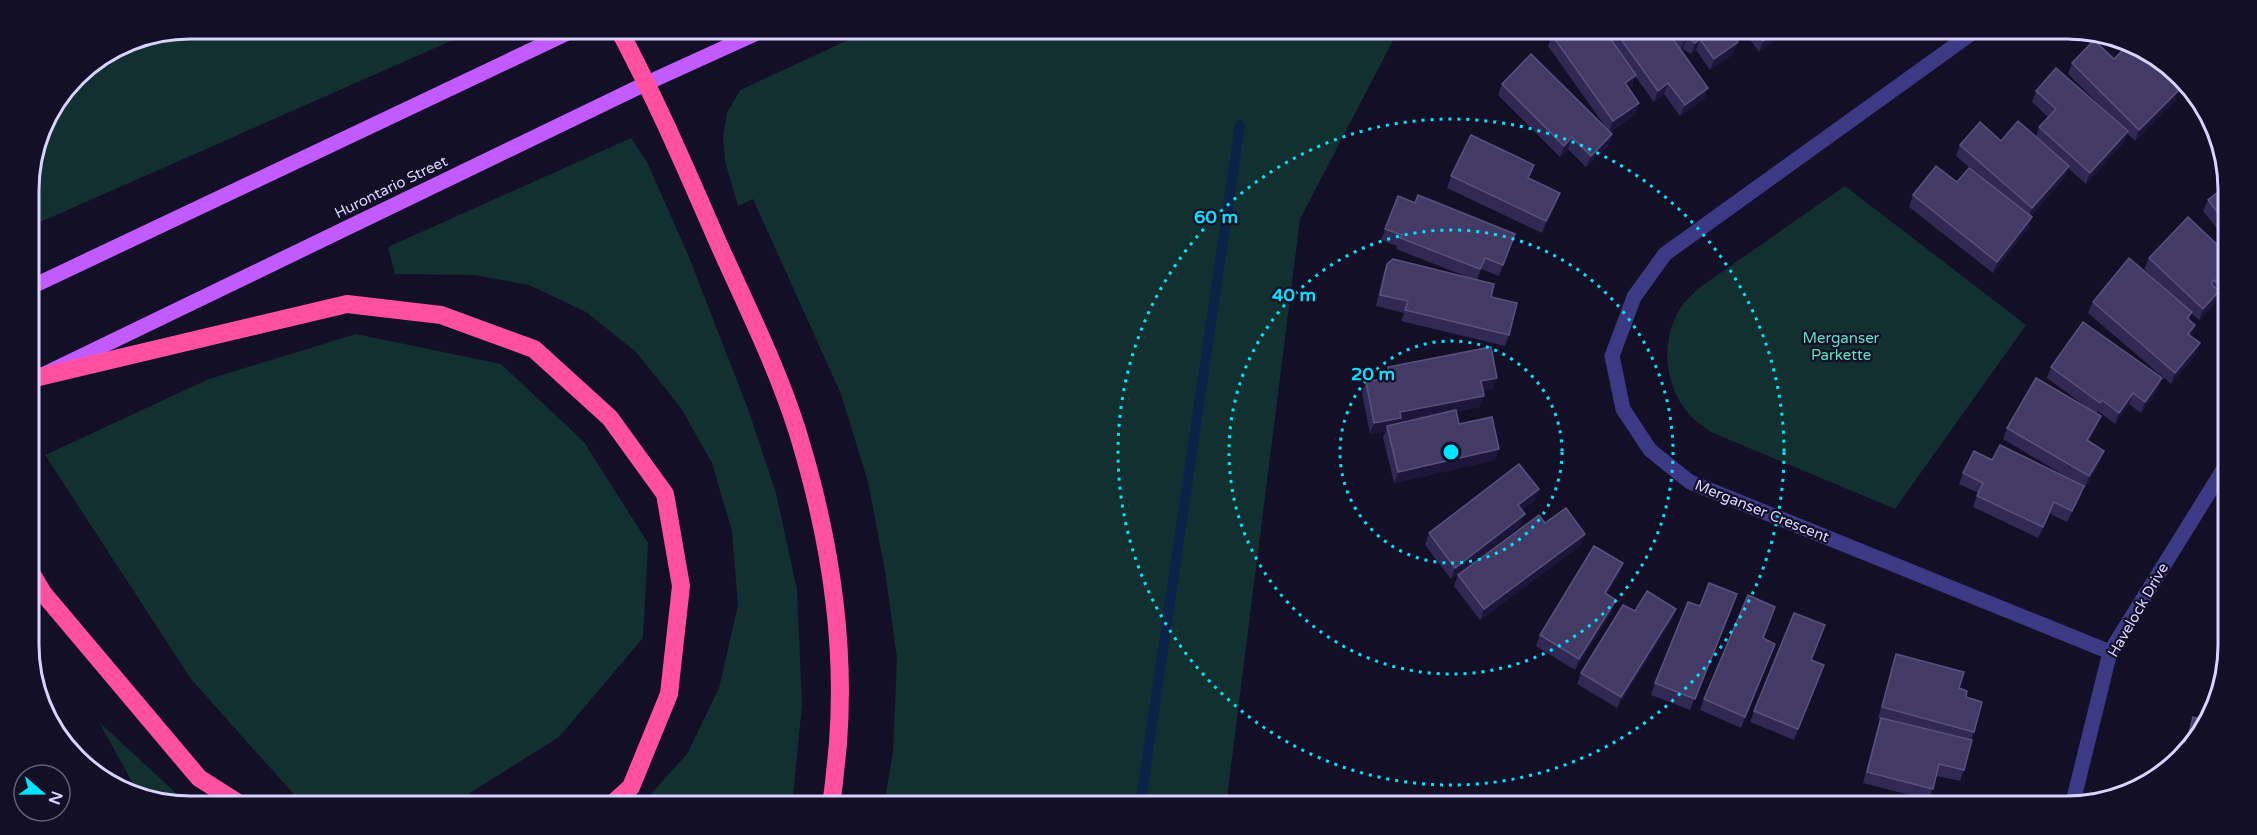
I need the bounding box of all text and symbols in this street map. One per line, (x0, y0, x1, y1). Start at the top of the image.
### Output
street label: Hurontario Street (332, 152, 451, 222)
text: 60 m (1194, 206, 1238, 228)
text: 40 m (1272, 284, 1316, 306)
park label: Merganser Parkette (1803, 329, 1880, 364)
text: 20 m (1351, 363, 1395, 385)
centre of rings (1441, 442, 1461, 462)
street label: Merganser Crescent (1692, 476, 1832, 546)
street label: Havelock Drive (2104, 560, 2172, 660)
north arrow (12, 763, 72, 823)
text: N (44, 788, 67, 807)

